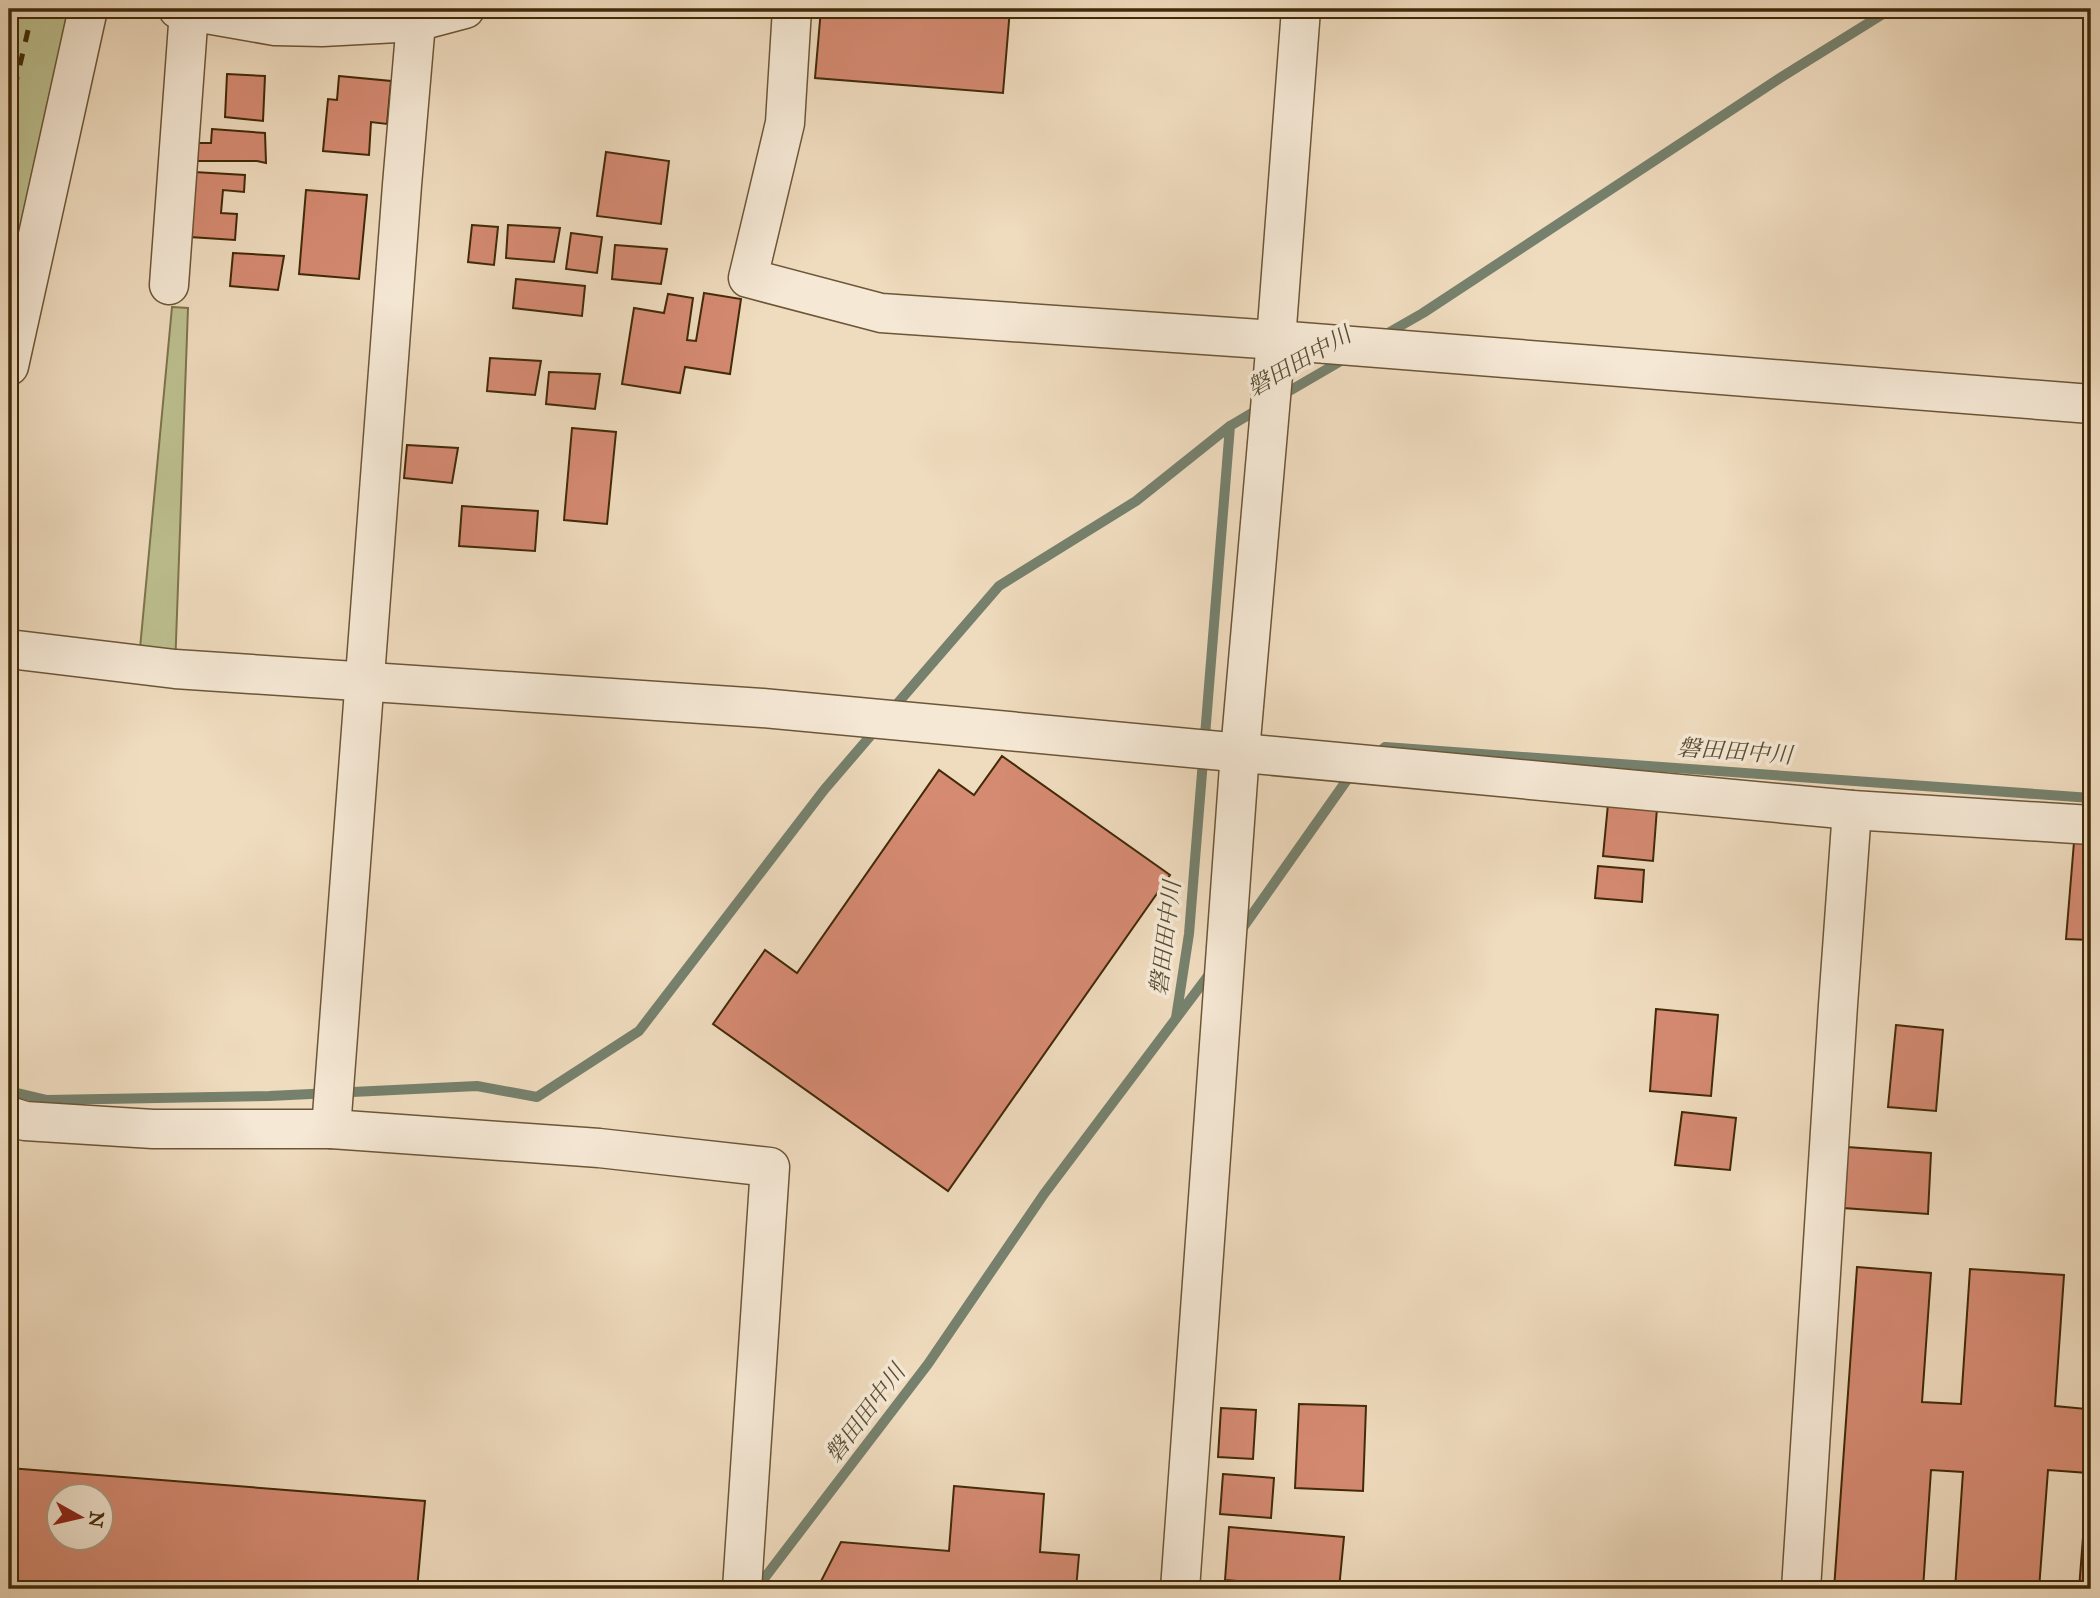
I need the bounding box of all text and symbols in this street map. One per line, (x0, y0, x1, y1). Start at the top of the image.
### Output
water label: 磐田田中川 (1242, 319, 1358, 402)
water label: 磐田田中川 (1677, 733, 1796, 769)
water label: 磐田田中川 (1144, 876, 1186, 997)
water label: 磐田田中川 (819, 1356, 913, 1467)
north arrow (46, 1482, 116, 1552)
text: N (84, 1510, 109, 1529)

